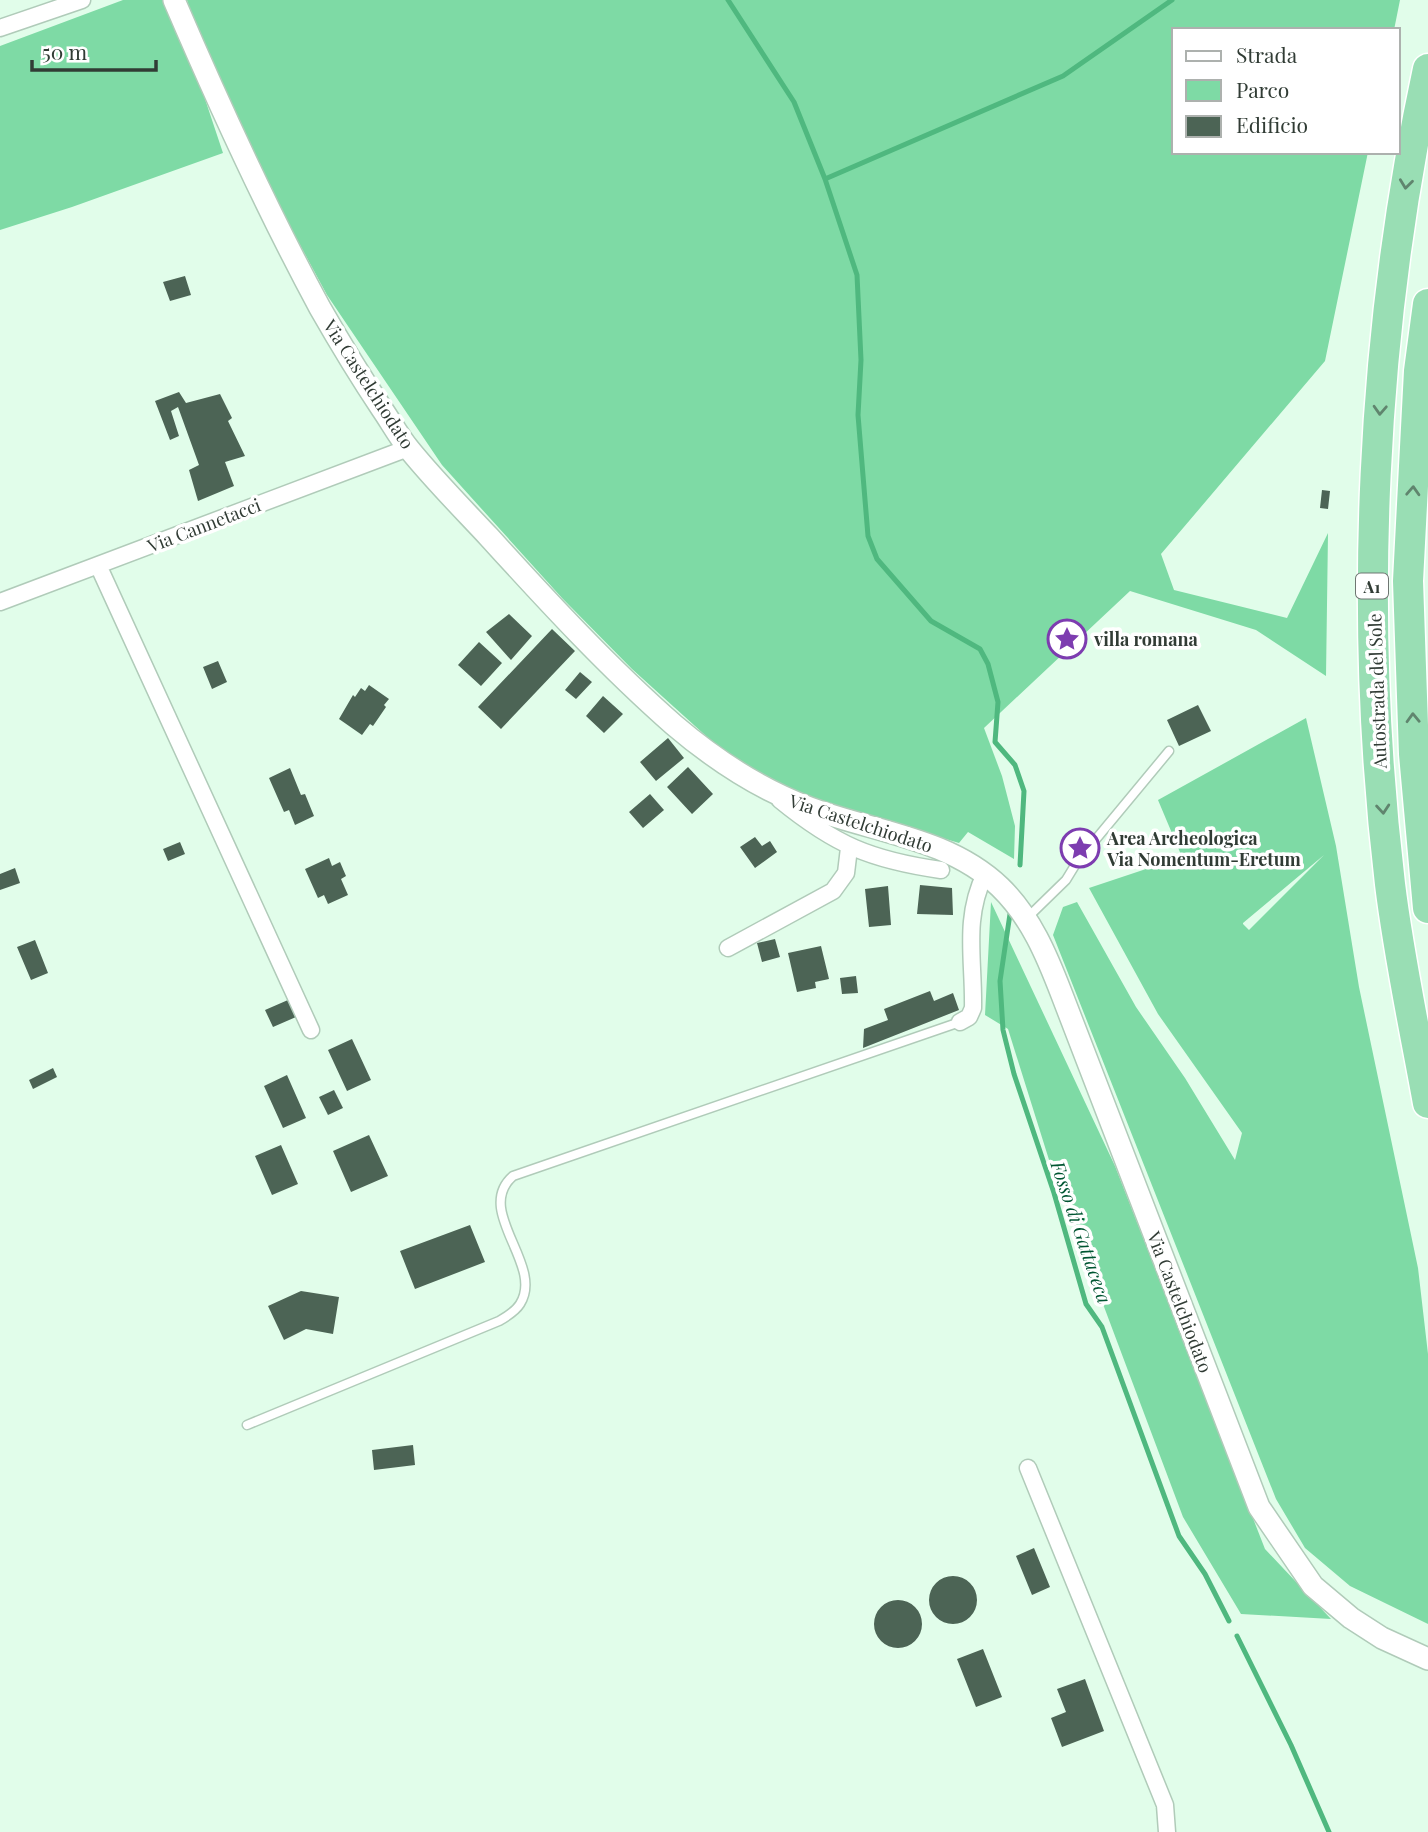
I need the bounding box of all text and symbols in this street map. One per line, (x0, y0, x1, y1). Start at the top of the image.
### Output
scale bar (32, 28, 156, 72)
legend (1172, 28, 1400, 154)
text: 50 m (42, 37, 88, 65)
text: Strada (1236, 40, 1298, 68)
text: Parco (1236, 75, 1289, 103)
text: Edificio (1236, 110, 1308, 138)
one-way arrow (1398, 178, 1413, 190)
street label: Via Castelchiodato (318, 314, 420, 453)
one-way arrow (1373, 405, 1388, 416)
one-way arrow (1405, 485, 1420, 496)
street label: Via Cannetacci (143, 492, 264, 558)
road number: A1 (1356, 573, 1388, 598)
street label: Autostrada del Sole (1362, 613, 1392, 770)
place icon: villa romana (1046, 618, 1088, 660)
place label: villa romana (1093, 627, 1199, 651)
one-way arrow (1405, 712, 1420, 723)
street label: Via Castelchiodato (785, 788, 936, 858)
one-way arrow (1375, 803, 1390, 814)
place label: Area Archeologica Via Nomentum-Eretum (1106, 826, 1302, 871)
place icon: Area Archeologica Via Nomentum-Eretum (1059, 827, 1101, 869)
water label: Fosso di Gattaceca (1045, 1156, 1119, 1307)
street label: Via Castelchiodato (1142, 1227, 1218, 1376)

